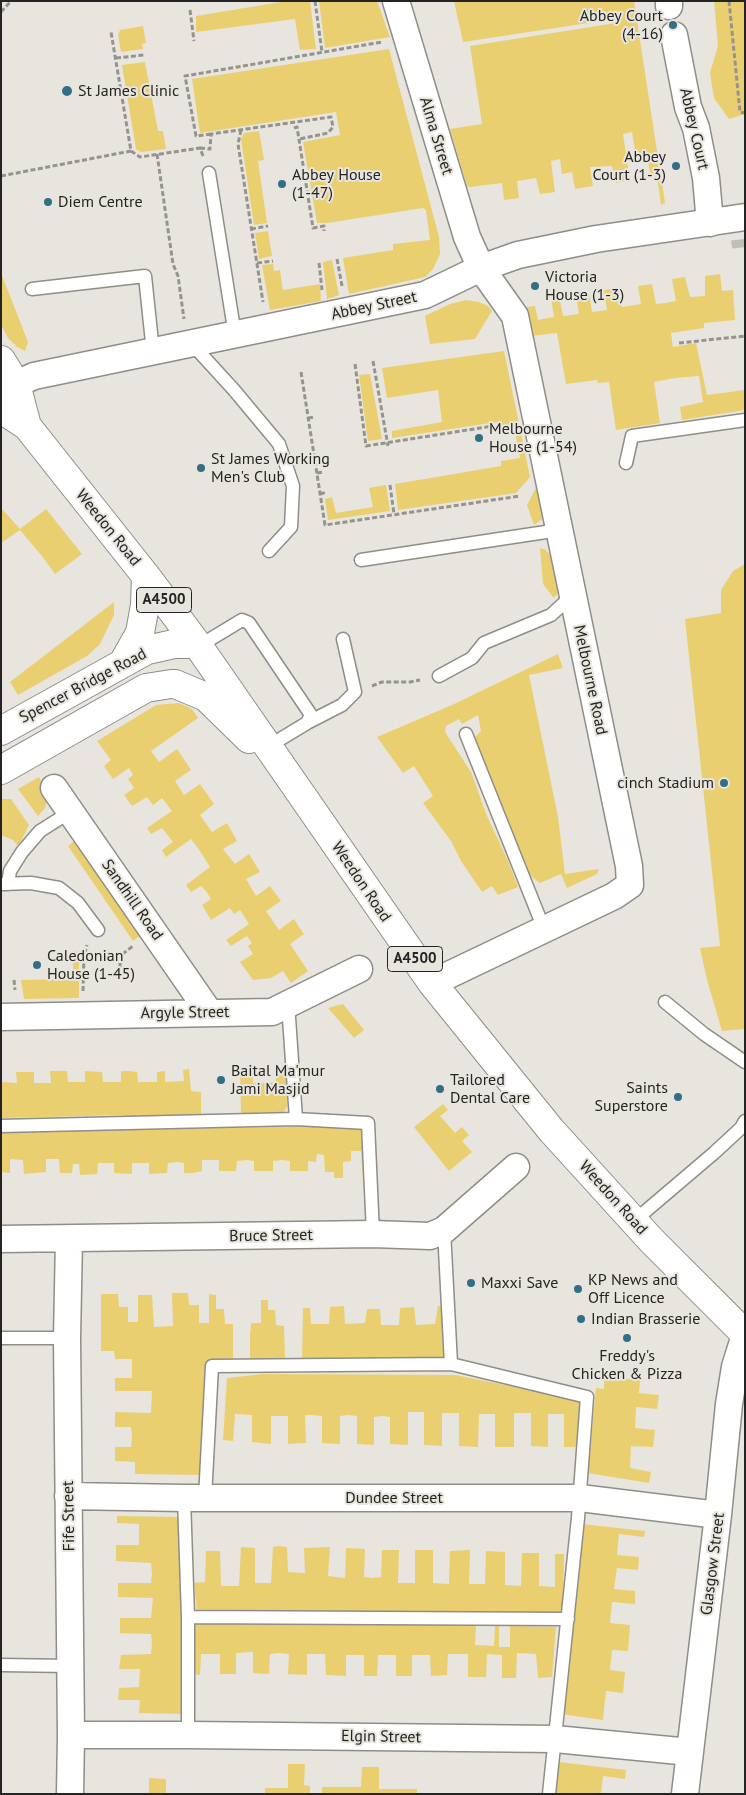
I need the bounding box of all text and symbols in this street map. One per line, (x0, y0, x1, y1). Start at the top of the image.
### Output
place label: Abbey Court (4-16) (580, 6, 663, 44)
marker: Abbey Court (4-16) (667, 19, 679, 31)
place label: St James Clinic (78, 81, 179, 101)
marker: St James Clinic (60, 84, 74, 98)
street label: Abbey Court (675, 86, 713, 172)
street label: Alma Street (415, 95, 457, 177)
place label: Abbey Court (1-3) (592, 147, 666, 185)
marker: Abbey Court (1-3) (670, 160, 682, 172)
place label: Abbey House (1-47) (292, 165, 381, 203)
marker: Abbey House (1-47) (276, 178, 288, 190)
place label: Diem Centre (58, 192, 143, 212)
marker: Diem Centre (42, 196, 54, 208)
place label: Victoria House (1-3) (545, 267, 624, 305)
marker: Victoria House (1-3) (529, 280, 541, 292)
street label: Abbey Street (329, 288, 419, 324)
place label: Melbourne House (1-54) (489, 419, 577, 457)
marker: Melbourne House (1-54) (473, 432, 485, 444)
place label: St James Working Men's Club (211, 449, 330, 487)
marker: St James Working Men's Club (195, 462, 207, 474)
street label: Weedon Road (71, 486, 145, 570)
road number: A4500 (136, 588, 192, 612)
street label: Melbourne Road (569, 623, 611, 737)
street label: Spencer Bridge Road (16, 644, 150, 728)
place label: cinch Stadium (617, 773, 714, 793)
marker: cinch Stadium (718, 777, 730, 789)
street label: Weedon Road (327, 838, 395, 926)
street label: Sandhill Road (97, 856, 167, 944)
place label: Caledonian House (1-45) (47, 946, 135, 984)
road number: A4500 (388, 946, 442, 972)
marker: Caledonian House (1-45) (31, 959, 43, 971)
street label: Argyle Street (140, 1003, 230, 1023)
place label: Baital Ma'mur Jami Masjid (231, 1061, 325, 1099)
place label: Tailored Dental Care (450, 1070, 530, 1108)
marker: Baital Ma'mur Jami Masjid (215, 1074, 227, 1086)
place label: Saints Superstore (595, 1078, 668, 1116)
marker: Tailored Dental Care (434, 1083, 446, 1095)
marker: Saints Superstore (672, 1091, 684, 1103)
street label: Weedon Road (575, 1157, 651, 1239)
street label: Bruce Street (229, 1226, 313, 1246)
place label: KP News and Off Licence (588, 1270, 678, 1308)
place label: Maxxi Save (481, 1273, 558, 1293)
marker: Maxxi Save (465, 1277, 477, 1289)
marker: KP News and Off Licence (572, 1283, 584, 1295)
place label: Indian Brasserie (591, 1309, 700, 1329)
marker: Indian Brasserie (575, 1313, 587, 1325)
marker: Freddy's Chicken & Pizza (621, 1332, 633, 1344)
place label: Freddy's Chicken & Pizza (572, 1346, 682, 1384)
street label: Fife Street (59, 1480, 79, 1552)
street label: Dundee Street (345, 1488, 443, 1508)
street label: Glasgow Street (697, 1512, 729, 1616)
street label: Elgin Street (341, 1727, 421, 1747)

